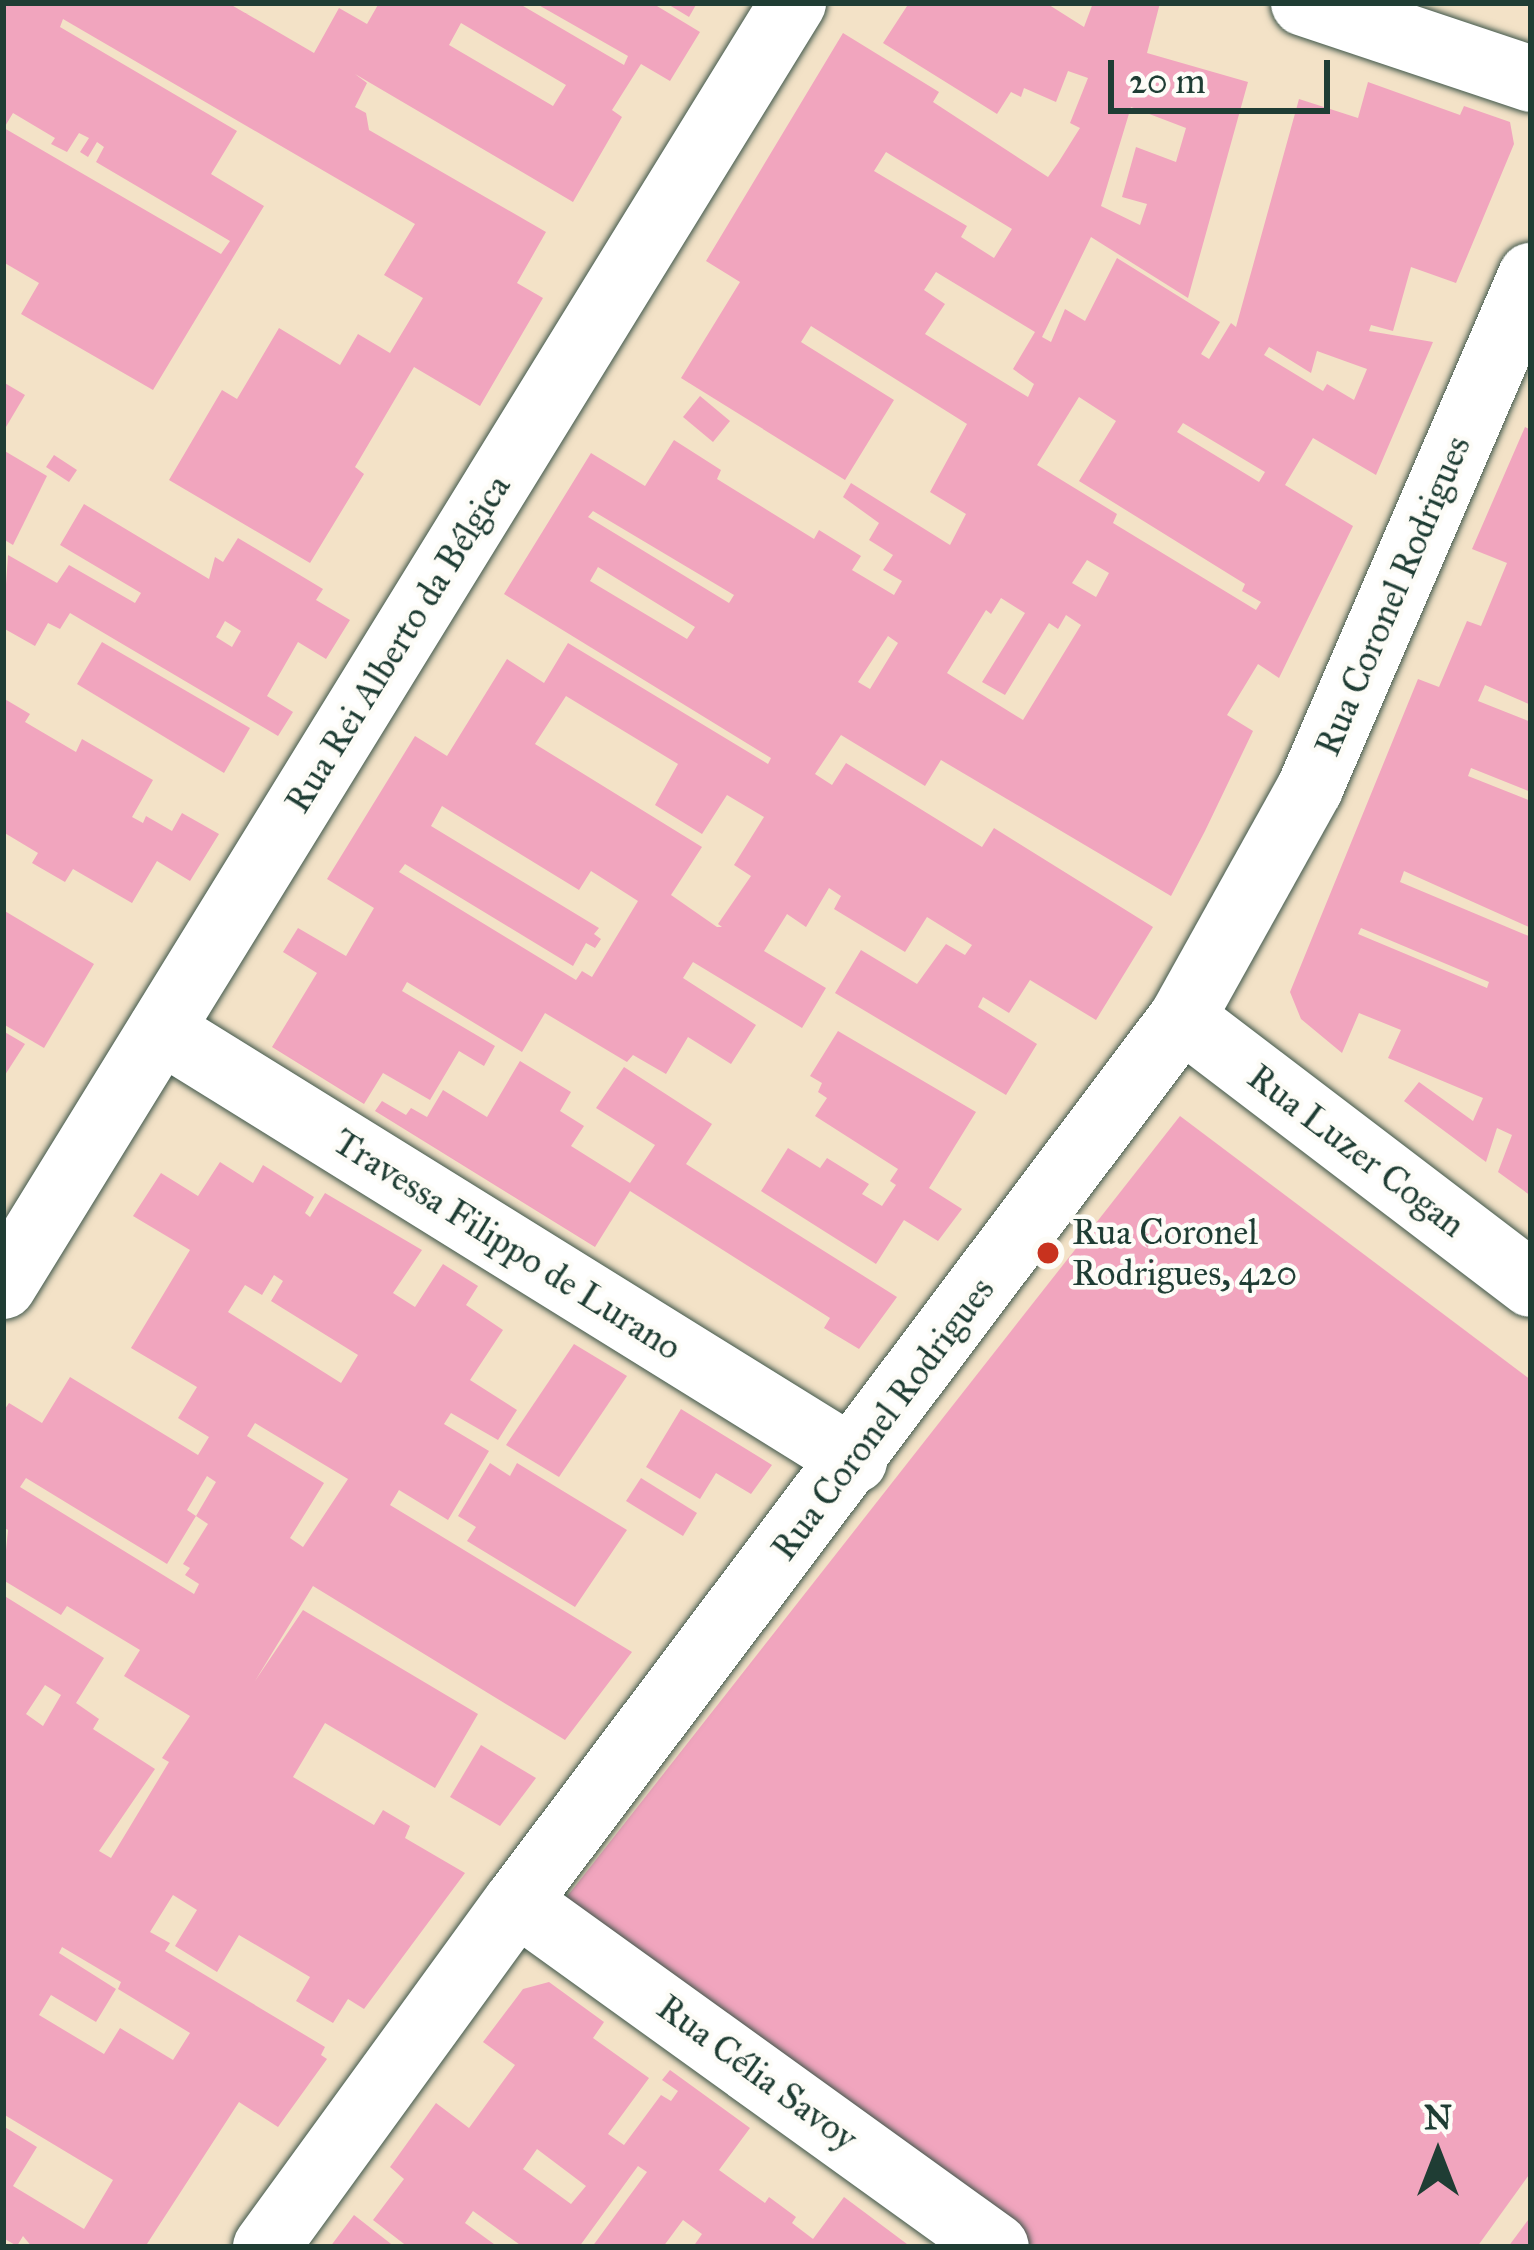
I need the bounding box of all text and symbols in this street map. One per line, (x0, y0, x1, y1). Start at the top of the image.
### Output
scale bar (1114, 36, 1336, 110)
text: 20 m (1129, 59, 1206, 103)
street label: Rua Coronel Rodrigues (1306, 430, 1480, 762)
street label: Rua Rei Alberto da Bélgica (276, 467, 520, 821)
street label: Rua Luzer Cogan (1239, 1055, 1473, 1247)
street label: Travessa Filippo de Lurano (325, 1120, 689, 1370)
place label: Rua Coronel Rodrigues, 420 (1072, 1210, 1297, 1295)
marker: Rua Coronel Rodrigues, 420 (1035, 1240, 1061, 1266)
street label: Rua Coronel Rodrigues (763, 1269, 1003, 1569)
street label: Rua Célia Savoy (649, 1986, 865, 2160)
north arrow (1378, 2094, 1498, 2214)
text: N (1424, 2098, 1452, 2138)

